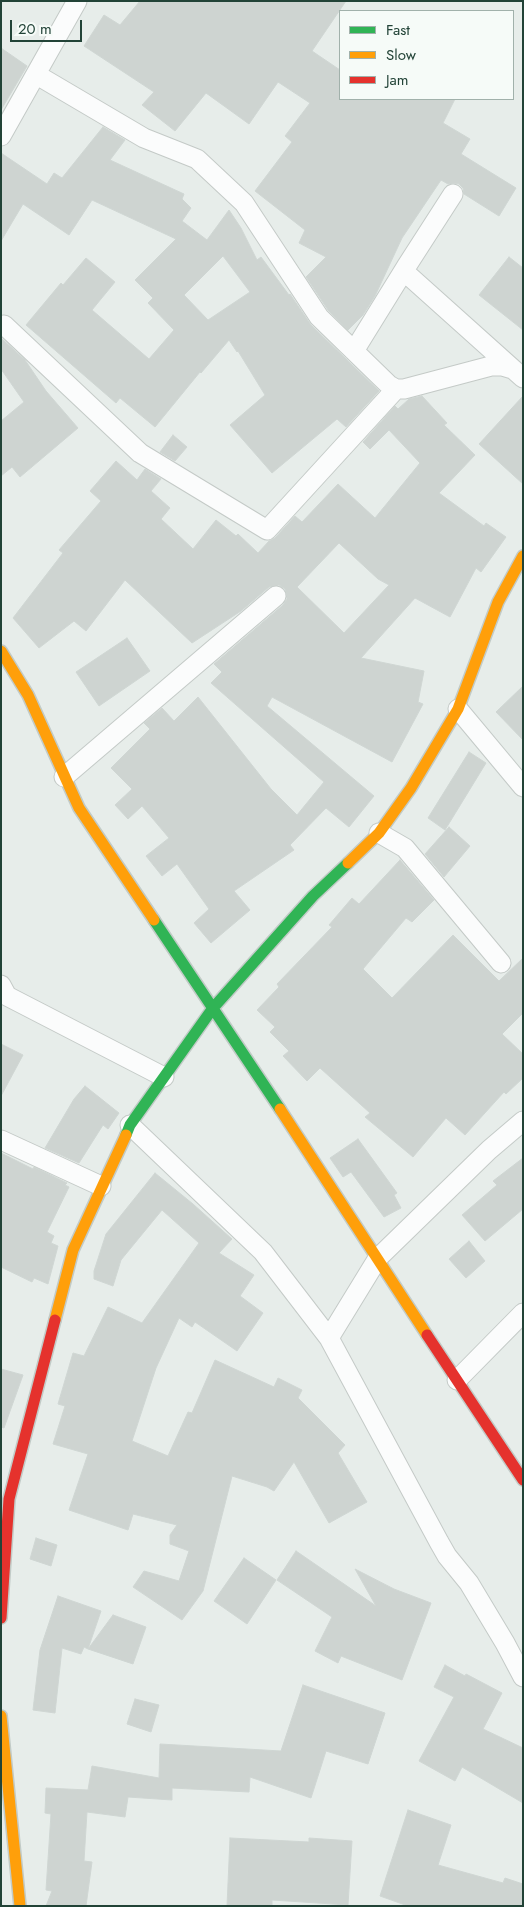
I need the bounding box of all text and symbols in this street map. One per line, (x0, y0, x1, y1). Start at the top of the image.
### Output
scale bar (12, 10, 85, 42)
legend (339, 10, 514, 100)
text: 20 m (18, 18, 52, 40)
text: Fast (386, 19, 410, 41)
text: Slow (386, 44, 416, 66)
text: Jam (386, 69, 409, 91)

